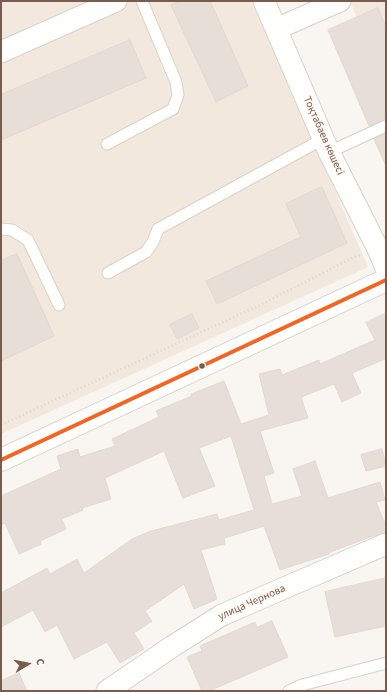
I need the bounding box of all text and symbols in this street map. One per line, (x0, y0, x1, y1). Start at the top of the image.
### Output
street label: Тоқтабаев көшесі (300, 95, 346, 177)
unlabelled marker (197, 361, 207, 371)
street label: улица Чернова (216, 582, 288, 624)
north arrow (8, 644, 48, 684)
text: С (32, 657, 48, 666)

